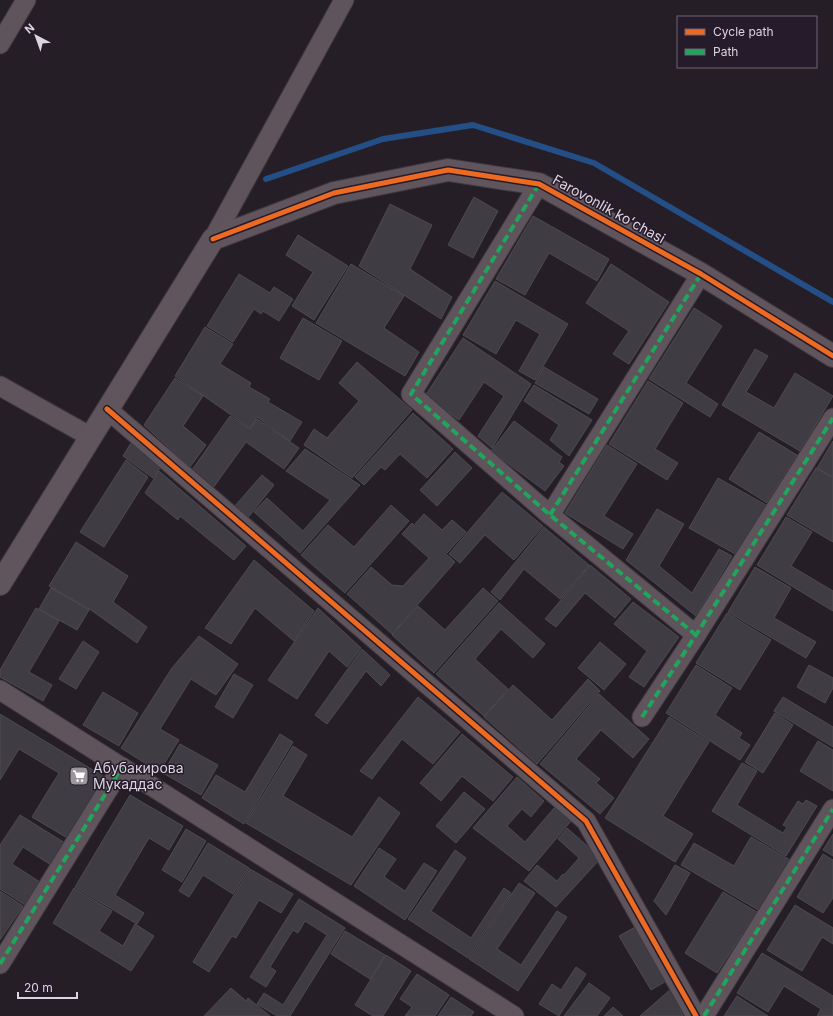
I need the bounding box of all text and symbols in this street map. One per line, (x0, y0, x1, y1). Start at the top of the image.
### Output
north arrow (16, 16, 56, 56)
legend (677, 16, 817, 68)
text: N (22, 20, 37, 36)
text: Cycle path (713, 24, 774, 39)
text: Path (713, 44, 738, 59)
street label: Farovonlik koʻchasi (550, 171, 668, 247)
place label: Абубакирова Мукаддас (93, 759, 184, 792)
supermarket icon: Абубакирова Мукаддас (68, 765, 90, 787)
scale bar (18, 974, 77, 1000)
text: 20 m (24, 980, 53, 995)

